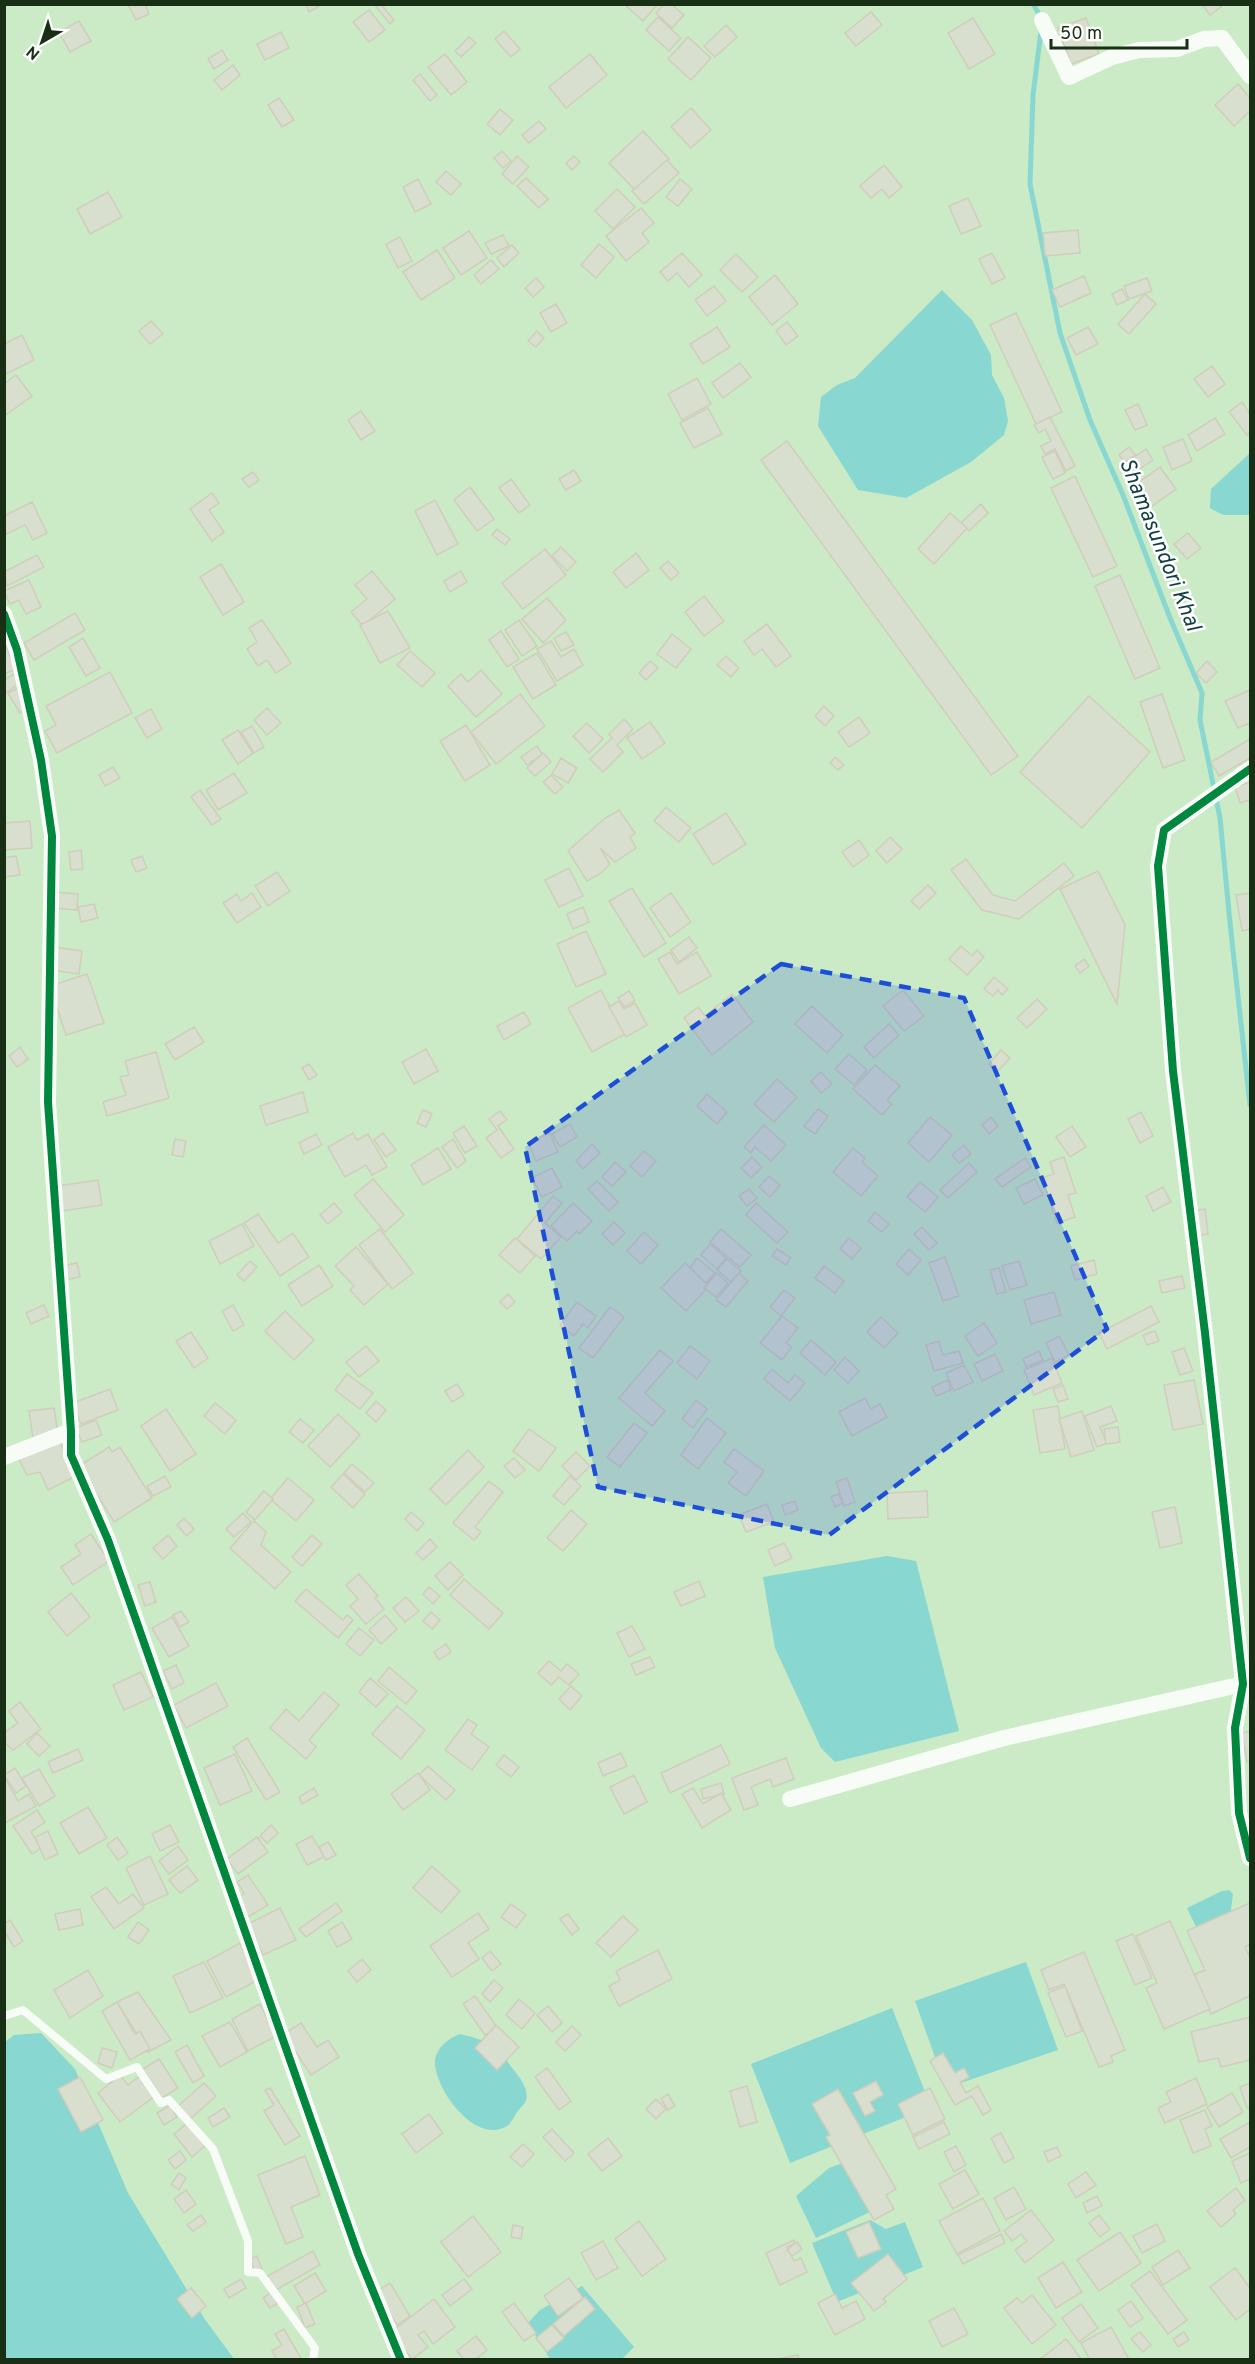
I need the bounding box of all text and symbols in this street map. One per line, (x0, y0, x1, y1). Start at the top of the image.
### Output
north arrow (12, 12, 72, 72)
scale bar (1051, 12, 1188, 50)
text: 50 m (1060, 23, 1102, 46)
text: N (23, 41, 45, 63)
water label: Shamasundori Khal (1112, 455, 1207, 637)

